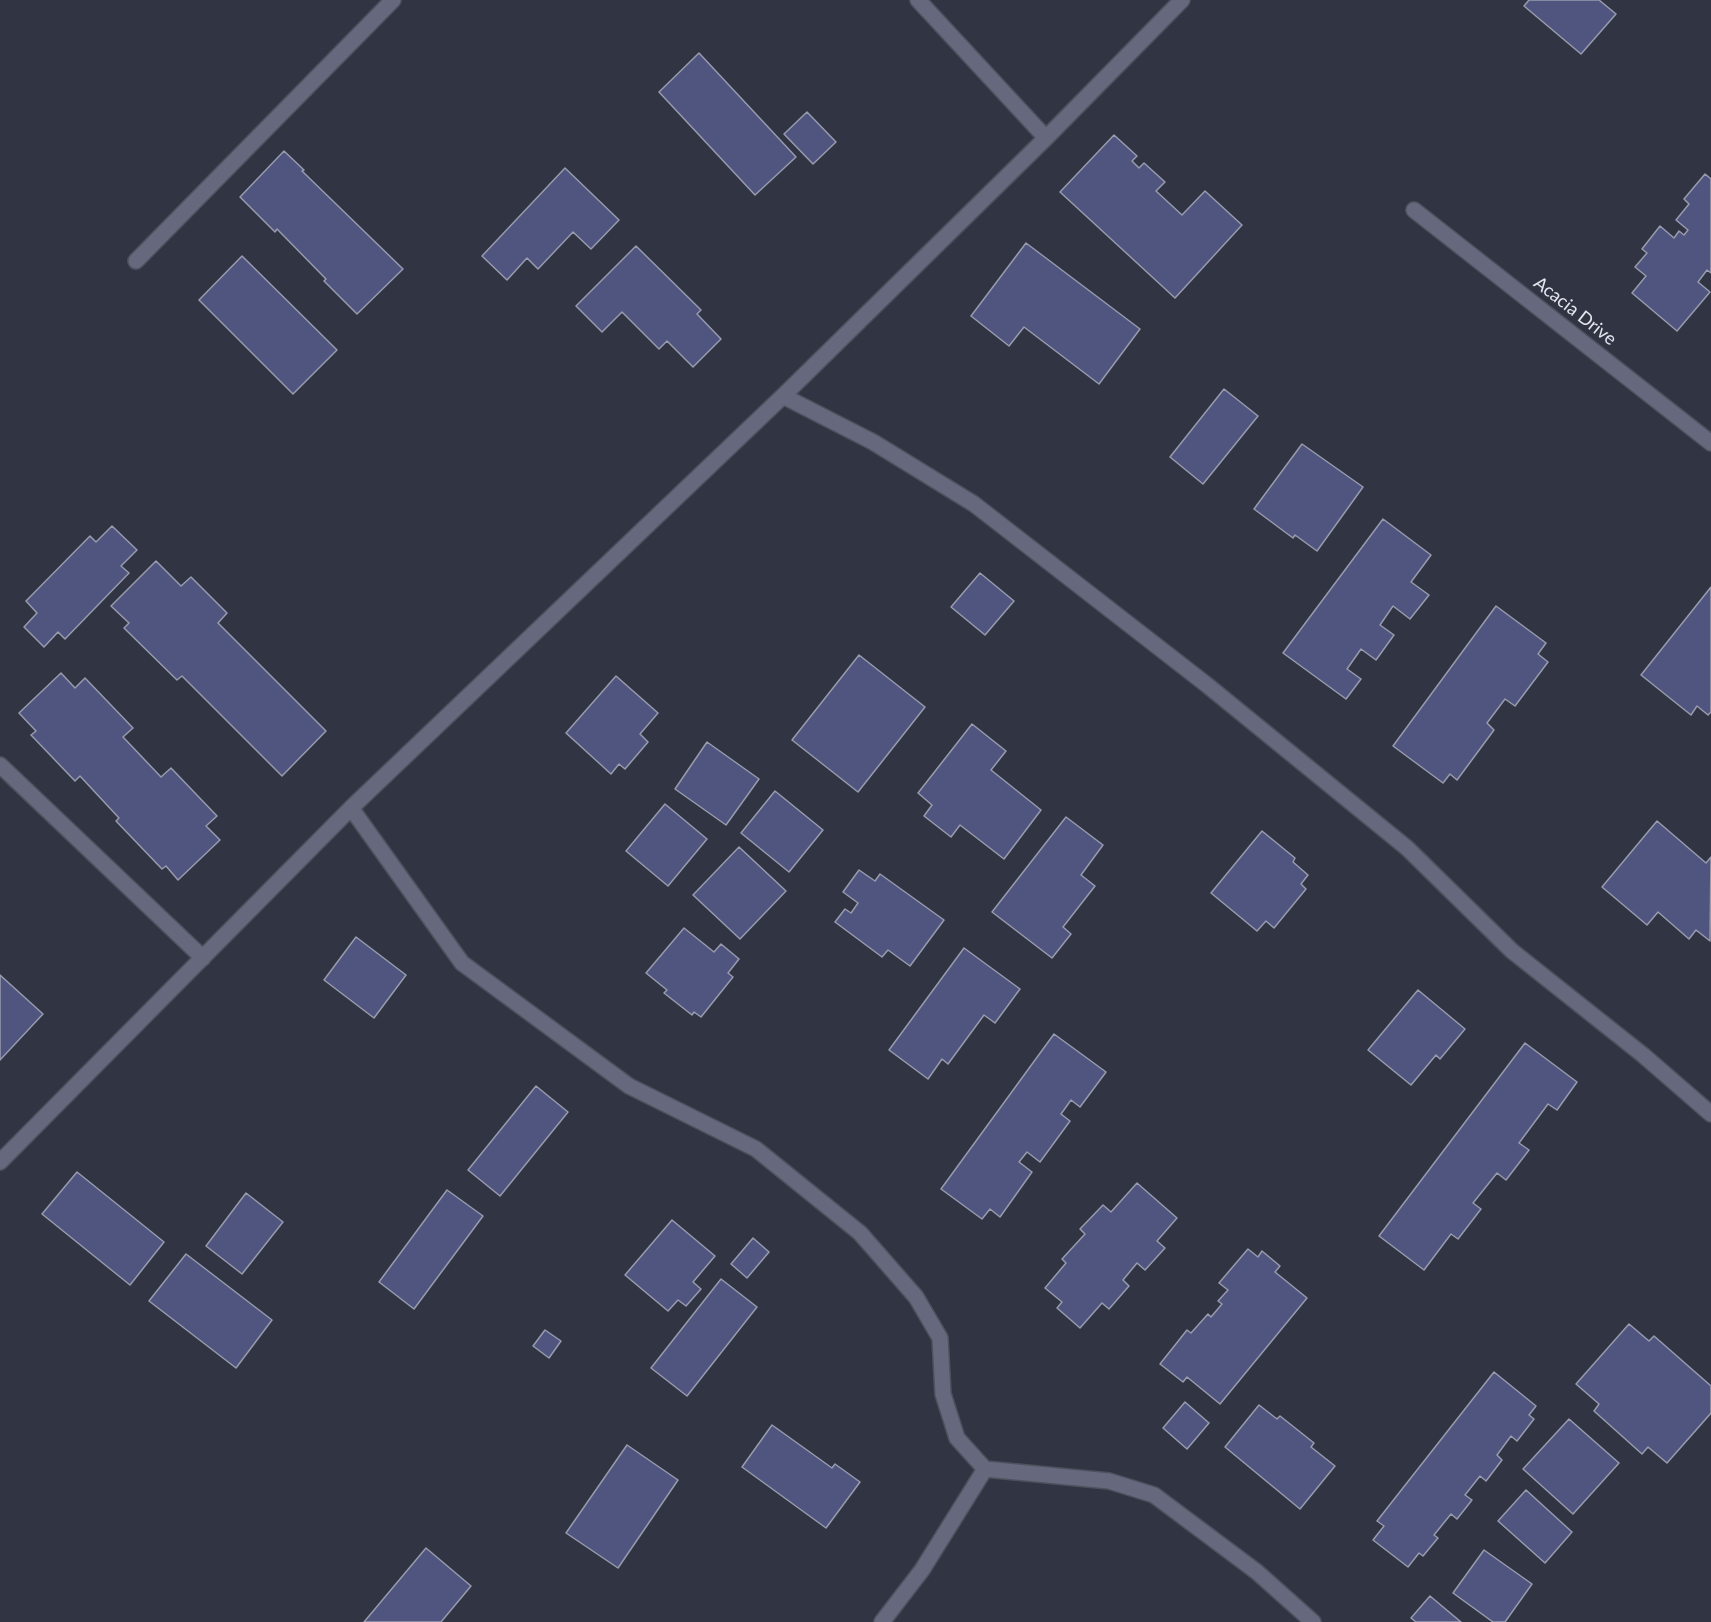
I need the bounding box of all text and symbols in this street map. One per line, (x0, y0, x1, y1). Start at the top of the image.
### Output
street label: Acacia Drive (1529, 272, 1621, 350)

